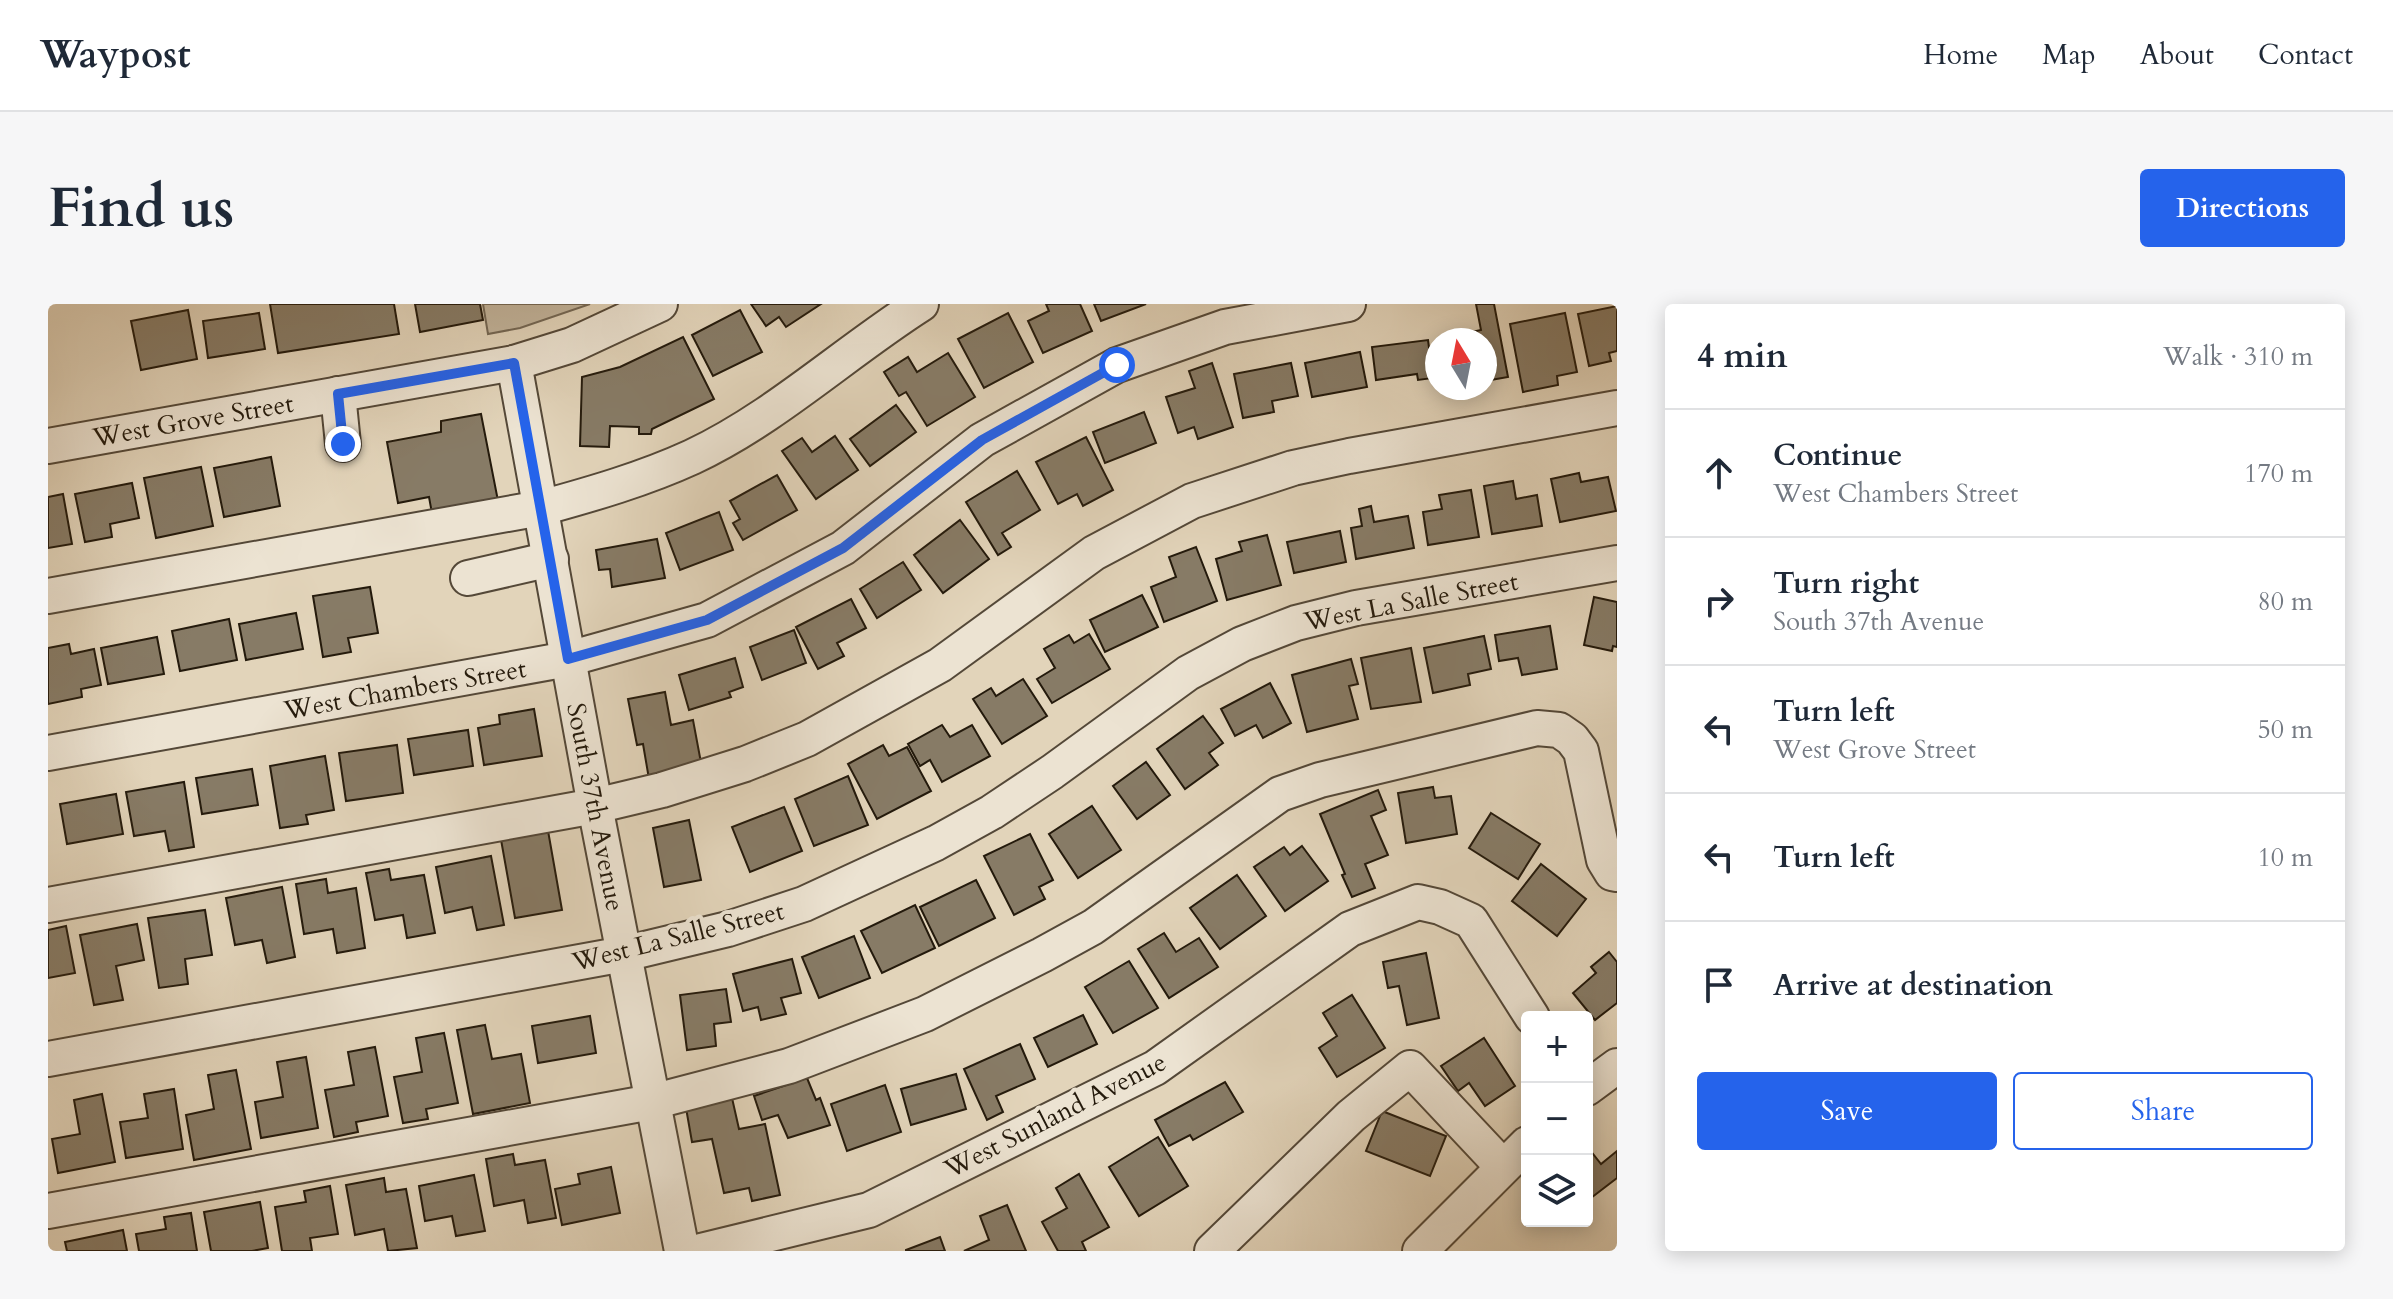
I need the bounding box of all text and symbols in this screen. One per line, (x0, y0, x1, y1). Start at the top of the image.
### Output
text: Waypost (40, 29, 191, 81)
text: Home (1923, 36, 1998, 74)
text: Map (2042, 36, 2096, 74)
text: About (2140, 36, 2214, 74)
text: Contact (2258, 36, 2353, 74)
button: Directions (2140, 169, 2345, 247)
text: Find us (48, 171, 234, 246)
north arrow (1425, 328, 1497, 400)
text: 4 min (1697, 333, 1788, 379)
text: Walk · 310 m (2163, 339, 2313, 374)
route start (1099, 347, 1135, 383)
street label: West Grove Street (89, 386, 296, 456)
route end (325, 426, 361, 462)
text: Continue (1773, 435, 1902, 476)
icon: ahead (1697, 451, 1741, 495)
text: 170 m (2244, 456, 2313, 491)
text: West Chambers Street (1773, 476, 2018, 511)
text: Turn right (1773, 563, 1919, 604)
street label: West La Salle Street (1300, 564, 1521, 640)
icon: right (1697, 579, 1741, 623)
text: 80 m (2257, 584, 2313, 619)
text: South 37th Avenue (1773, 604, 1984, 639)
street label: West Chambers Street (280, 651, 529, 728)
text: Turn left (1773, 691, 1895, 732)
street label: South 37th Avenue (558, 700, 633, 914)
icon: left (1697, 707, 1741, 751)
text: 50 m (2257, 712, 2313, 747)
text: West Grove Street (1773, 732, 1976, 767)
icon: left (1697, 835, 1741, 879)
text: Turn left (1773, 837, 1895, 878)
text: 10 m (2257, 840, 2313, 875)
street label: West La Salle Street (568, 893, 788, 980)
icon: arrive (1697, 963, 1741, 1007)
text: Arrive at destination (1773, 965, 2053, 1006)
map controls (1521, 1011, 1593, 1227)
button: + (1521, 1011, 1593, 1083)
street label: West Sunland Avenue (938, 1044, 1172, 1187)
button: Save (1697, 1072, 1997, 1150)
button: Share (2013, 1072, 2313, 1150)
button: − (1521, 1083, 1593, 1155)
button: layers (1521, 1155, 1593, 1227)

